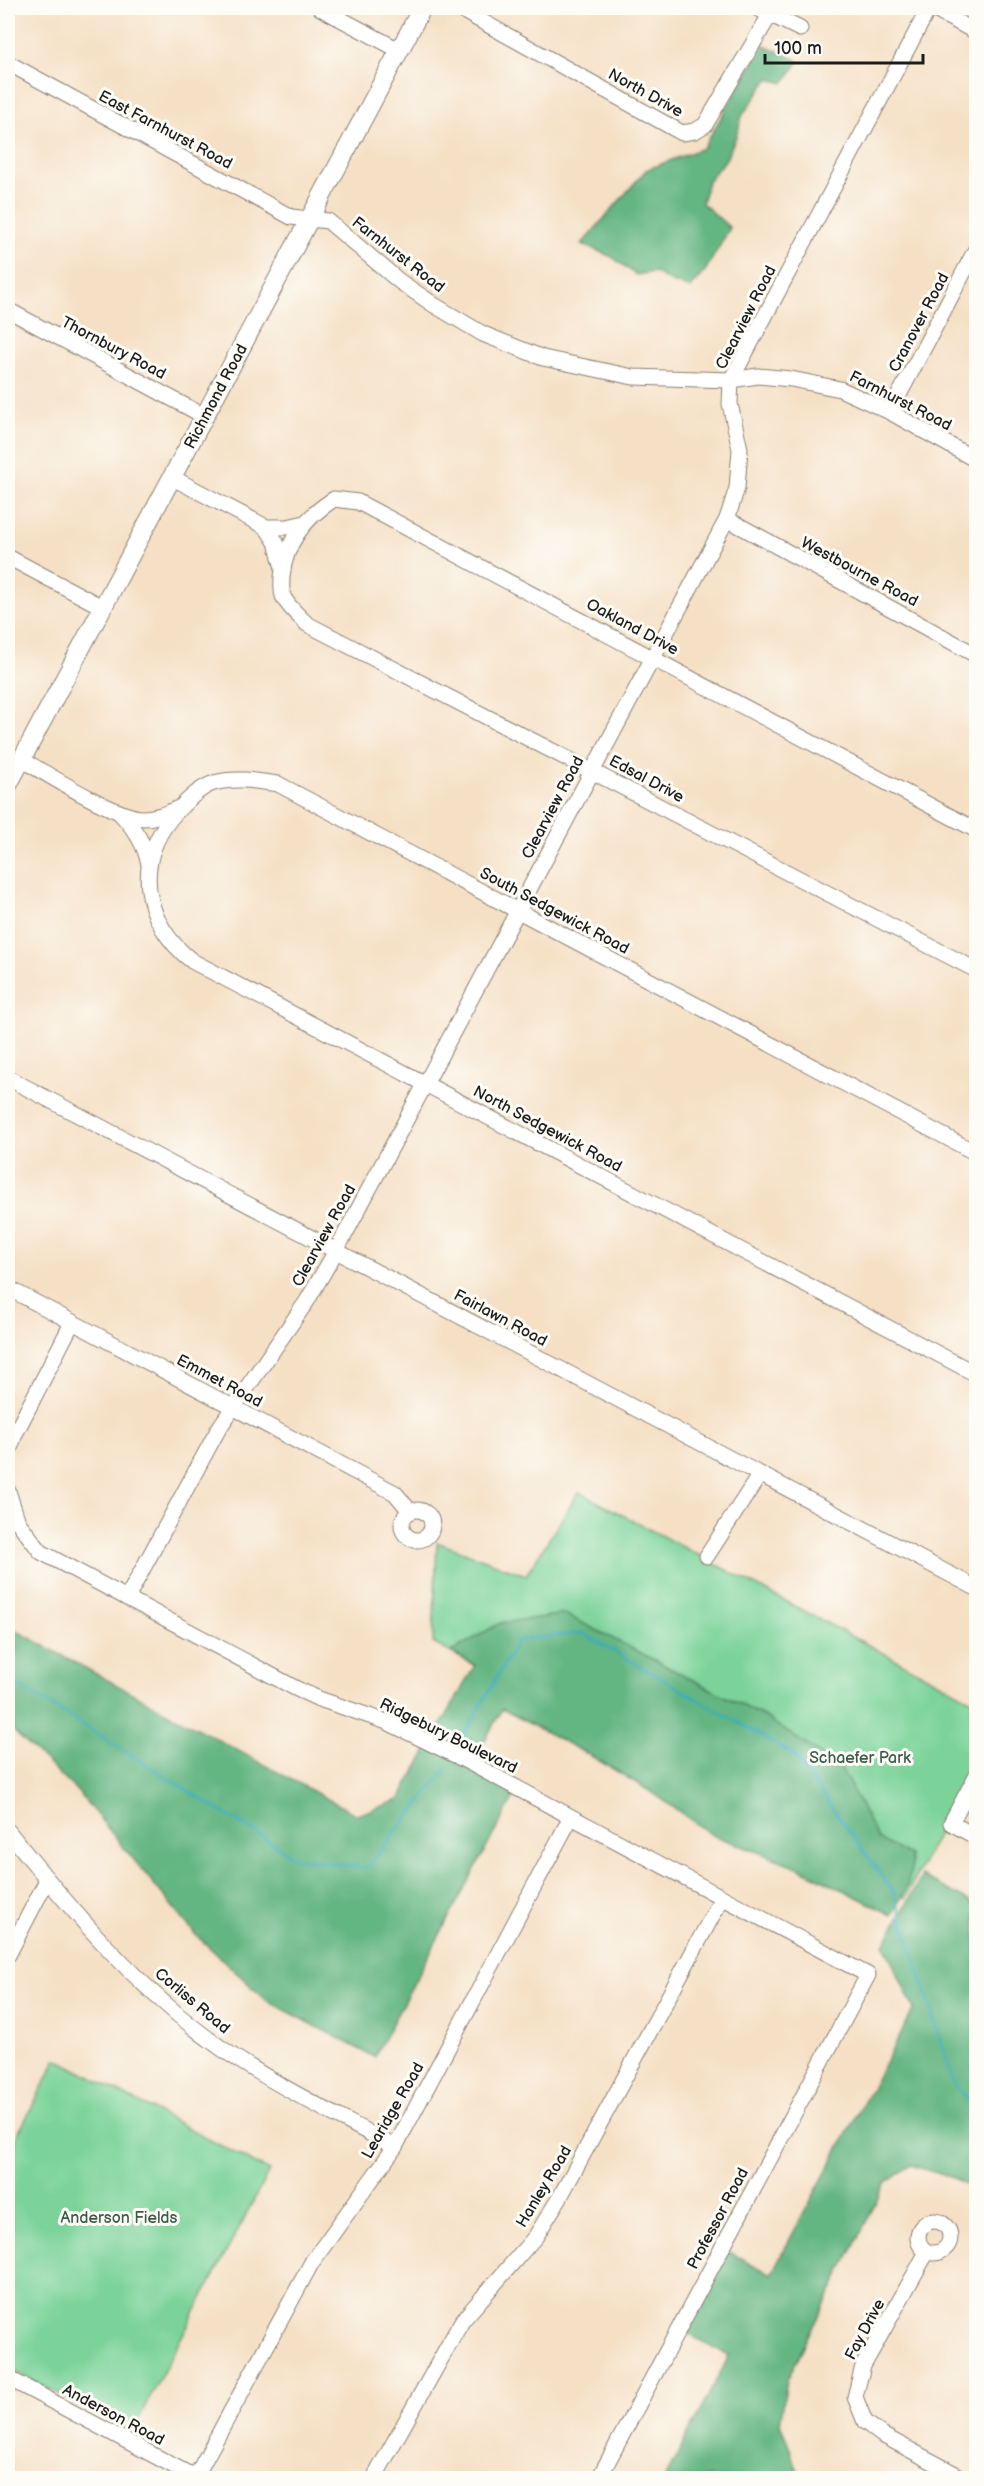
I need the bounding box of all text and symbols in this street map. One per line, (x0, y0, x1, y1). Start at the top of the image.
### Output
scale bar (765, 27, 922, 65)
text: 100 m (774, 38, 822, 59)
street label: North Drive (604, 65, 687, 122)
street label: East Farnhurst Road (95, 87, 236, 174)
street label: Farnhurst Road (348, 213, 448, 297)
street label: Clearview Road (712, 263, 781, 373)
street label: Cranover Road (885, 270, 953, 376)
street label: Thornbury Road (58, 313, 169, 384)
street label: Richmond Road (181, 341, 252, 452)
street label: Farnhurst Road (846, 367, 955, 435)
street label: Westbourne Road (797, 533, 921, 611)
street label: Oakland Drive (583, 595, 682, 660)
street label: Edsal Drive (606, 752, 687, 807)
street label: Clearview Road (518, 753, 588, 862)
street label: South Sedgewick Road (476, 864, 632, 959)
street label: North Sedgewick Road (470, 1082, 625, 1177)
street label: Clearview Road (288, 1181, 360, 1290)
street label: Fairlawn Road (450, 1286, 550, 1351)
street label: Emmet Road (173, 1351, 265, 1412)
street label: Ridgebury Boulevard (376, 1695, 520, 1778)
park label: Schaefer Park (809, 1749, 911, 1768)
street label: Corliss Road (151, 1964, 234, 2038)
street label: Learidge Road (358, 2059, 428, 2162)
street label: Hanley Road (513, 2143, 576, 2231)
street label: Professor Road (684, 2165, 753, 2273)
park label: Anderson Fields (61, 2209, 178, 2228)
street label: Fay Drive (841, 2296, 889, 2363)
street label: Anderson Road (59, 2381, 167, 2450)

